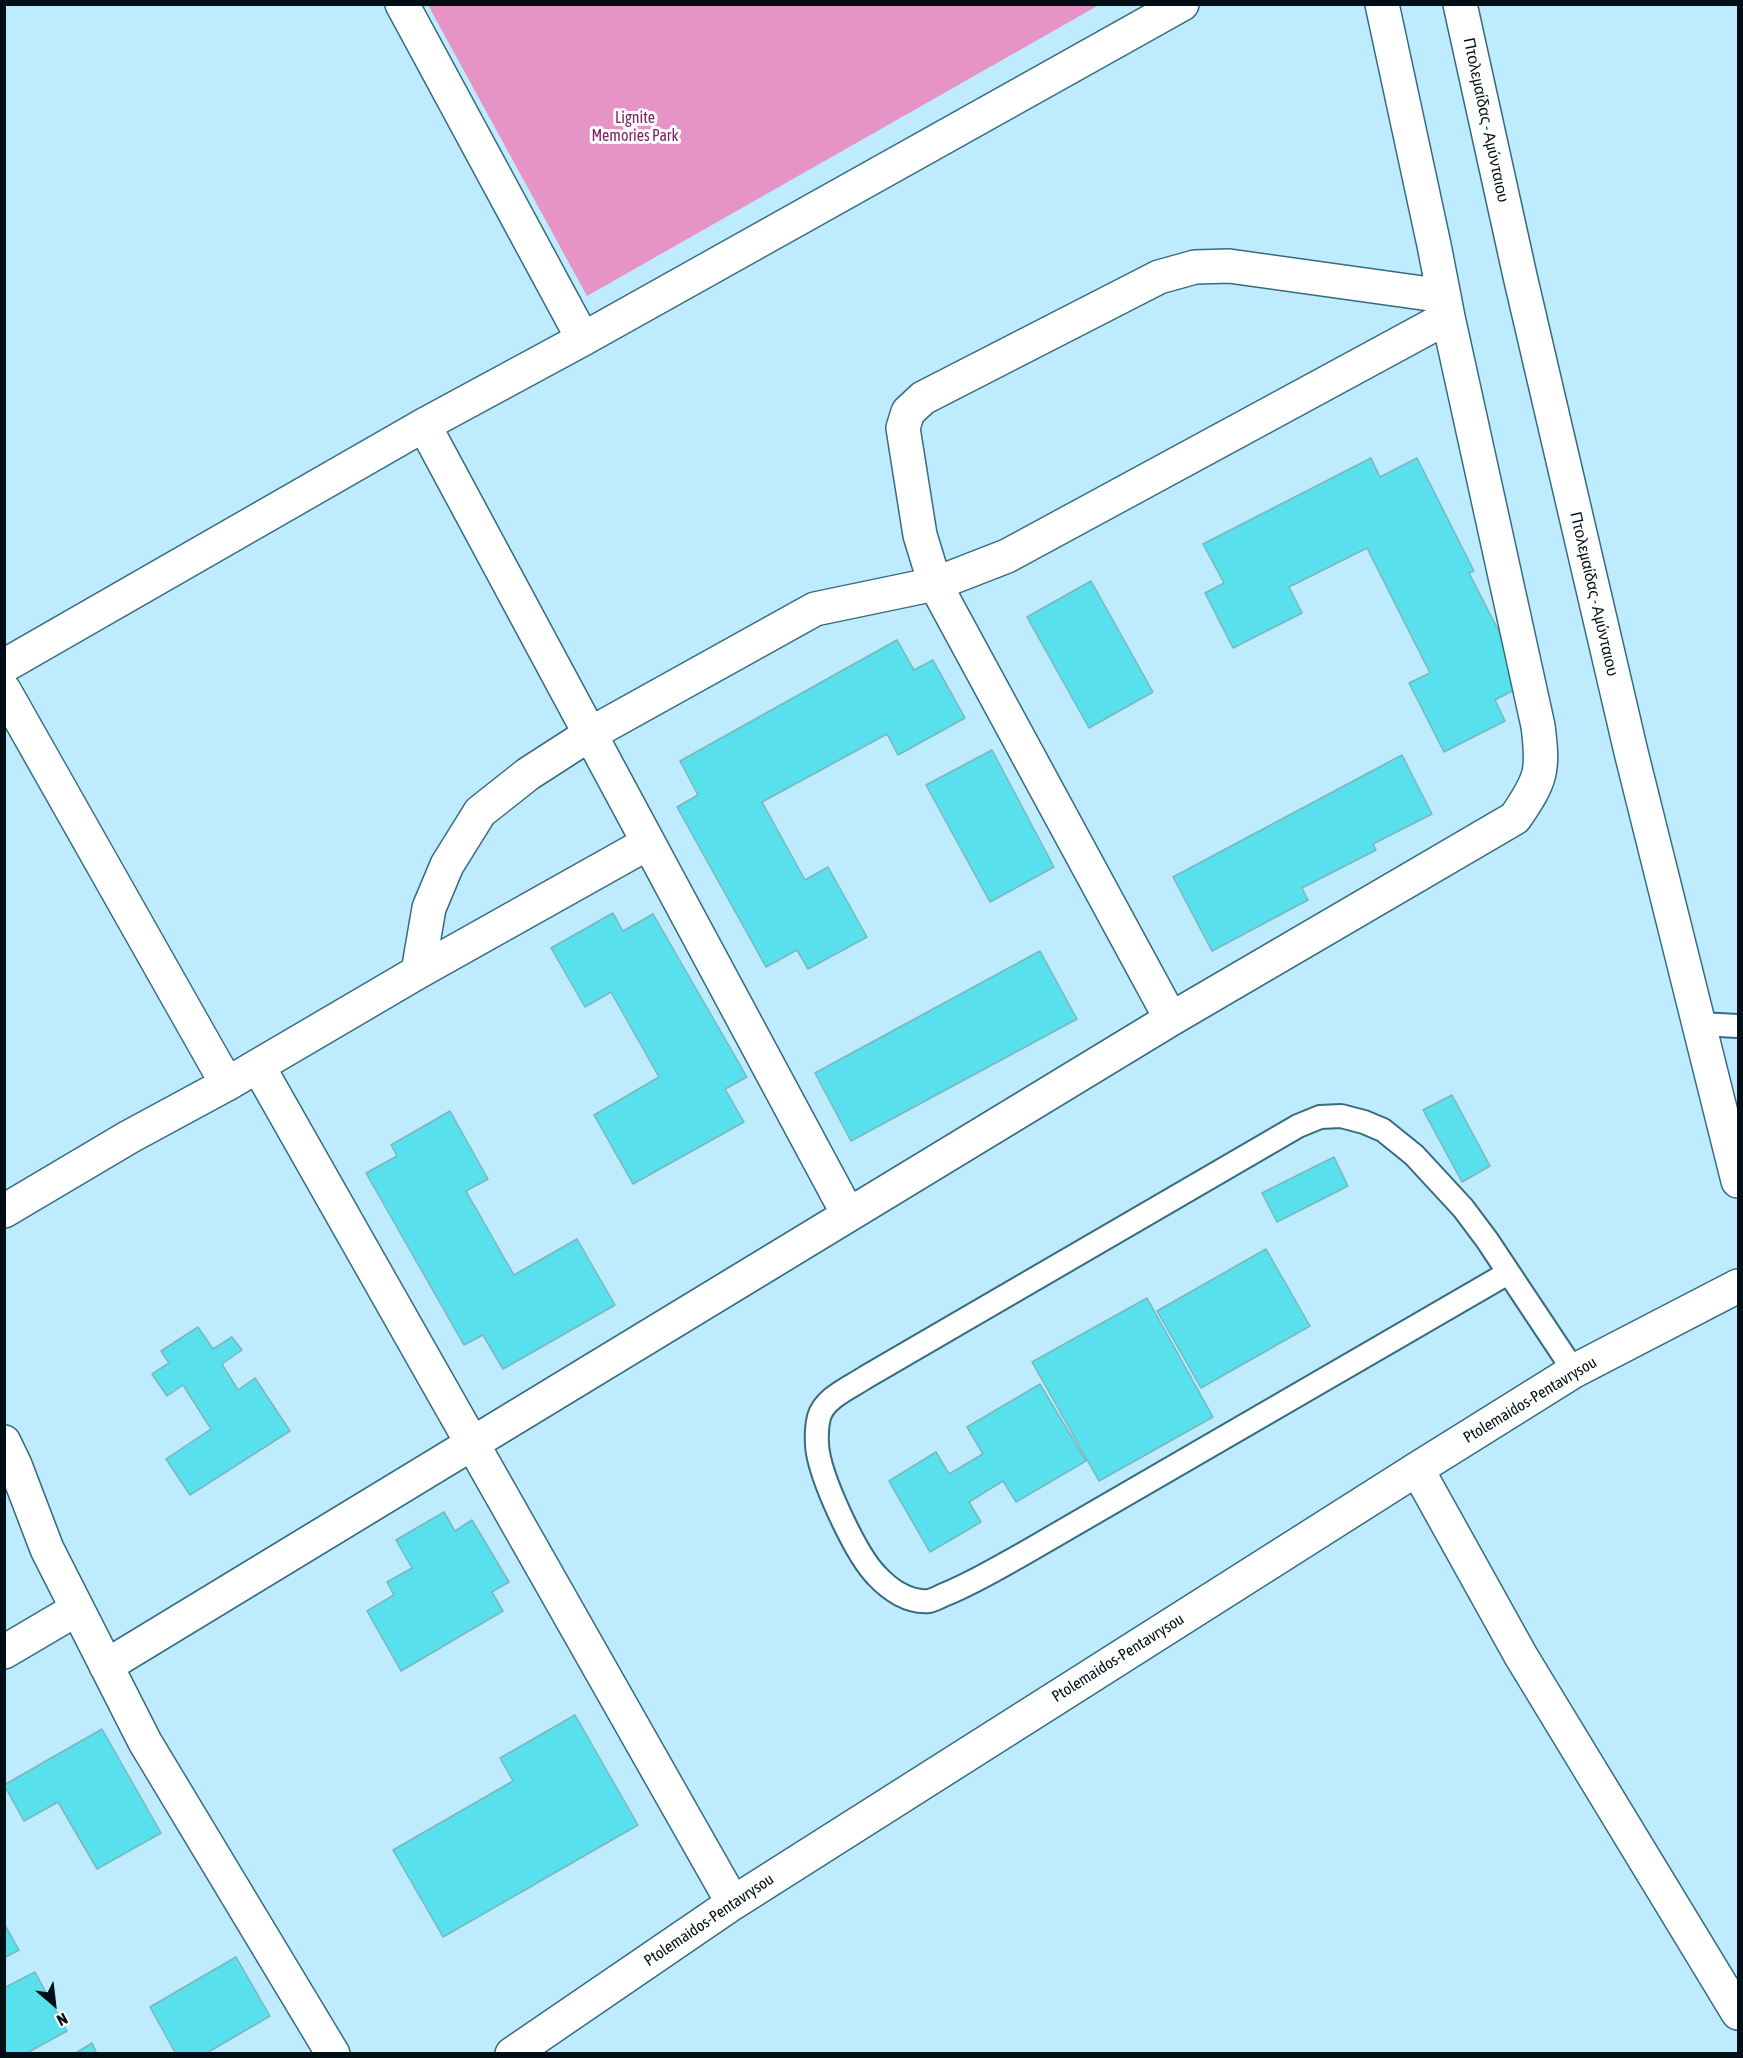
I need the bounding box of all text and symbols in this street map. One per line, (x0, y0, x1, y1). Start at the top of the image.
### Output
street label: Πτολεμαίδας - Αμύνταιου (1459, 36, 1513, 204)
park label: Lignite Memories Park (591, 108, 679, 146)
street label: Πτολεμαίδας - Αμύνταιου (1566, 510, 1622, 678)
street label: Ptolemaidos-Pentavrysou (1460, 1353, 1600, 1447)
street label: Ptolemaidos-Pentavrysou (1048, 1610, 1188, 1706)
street label: Ptolemaidos-Pentavrysou (641, 1870, 777, 1970)
north arrow (24, 1974, 84, 2034)
text: N (54, 2010, 71, 2030)

